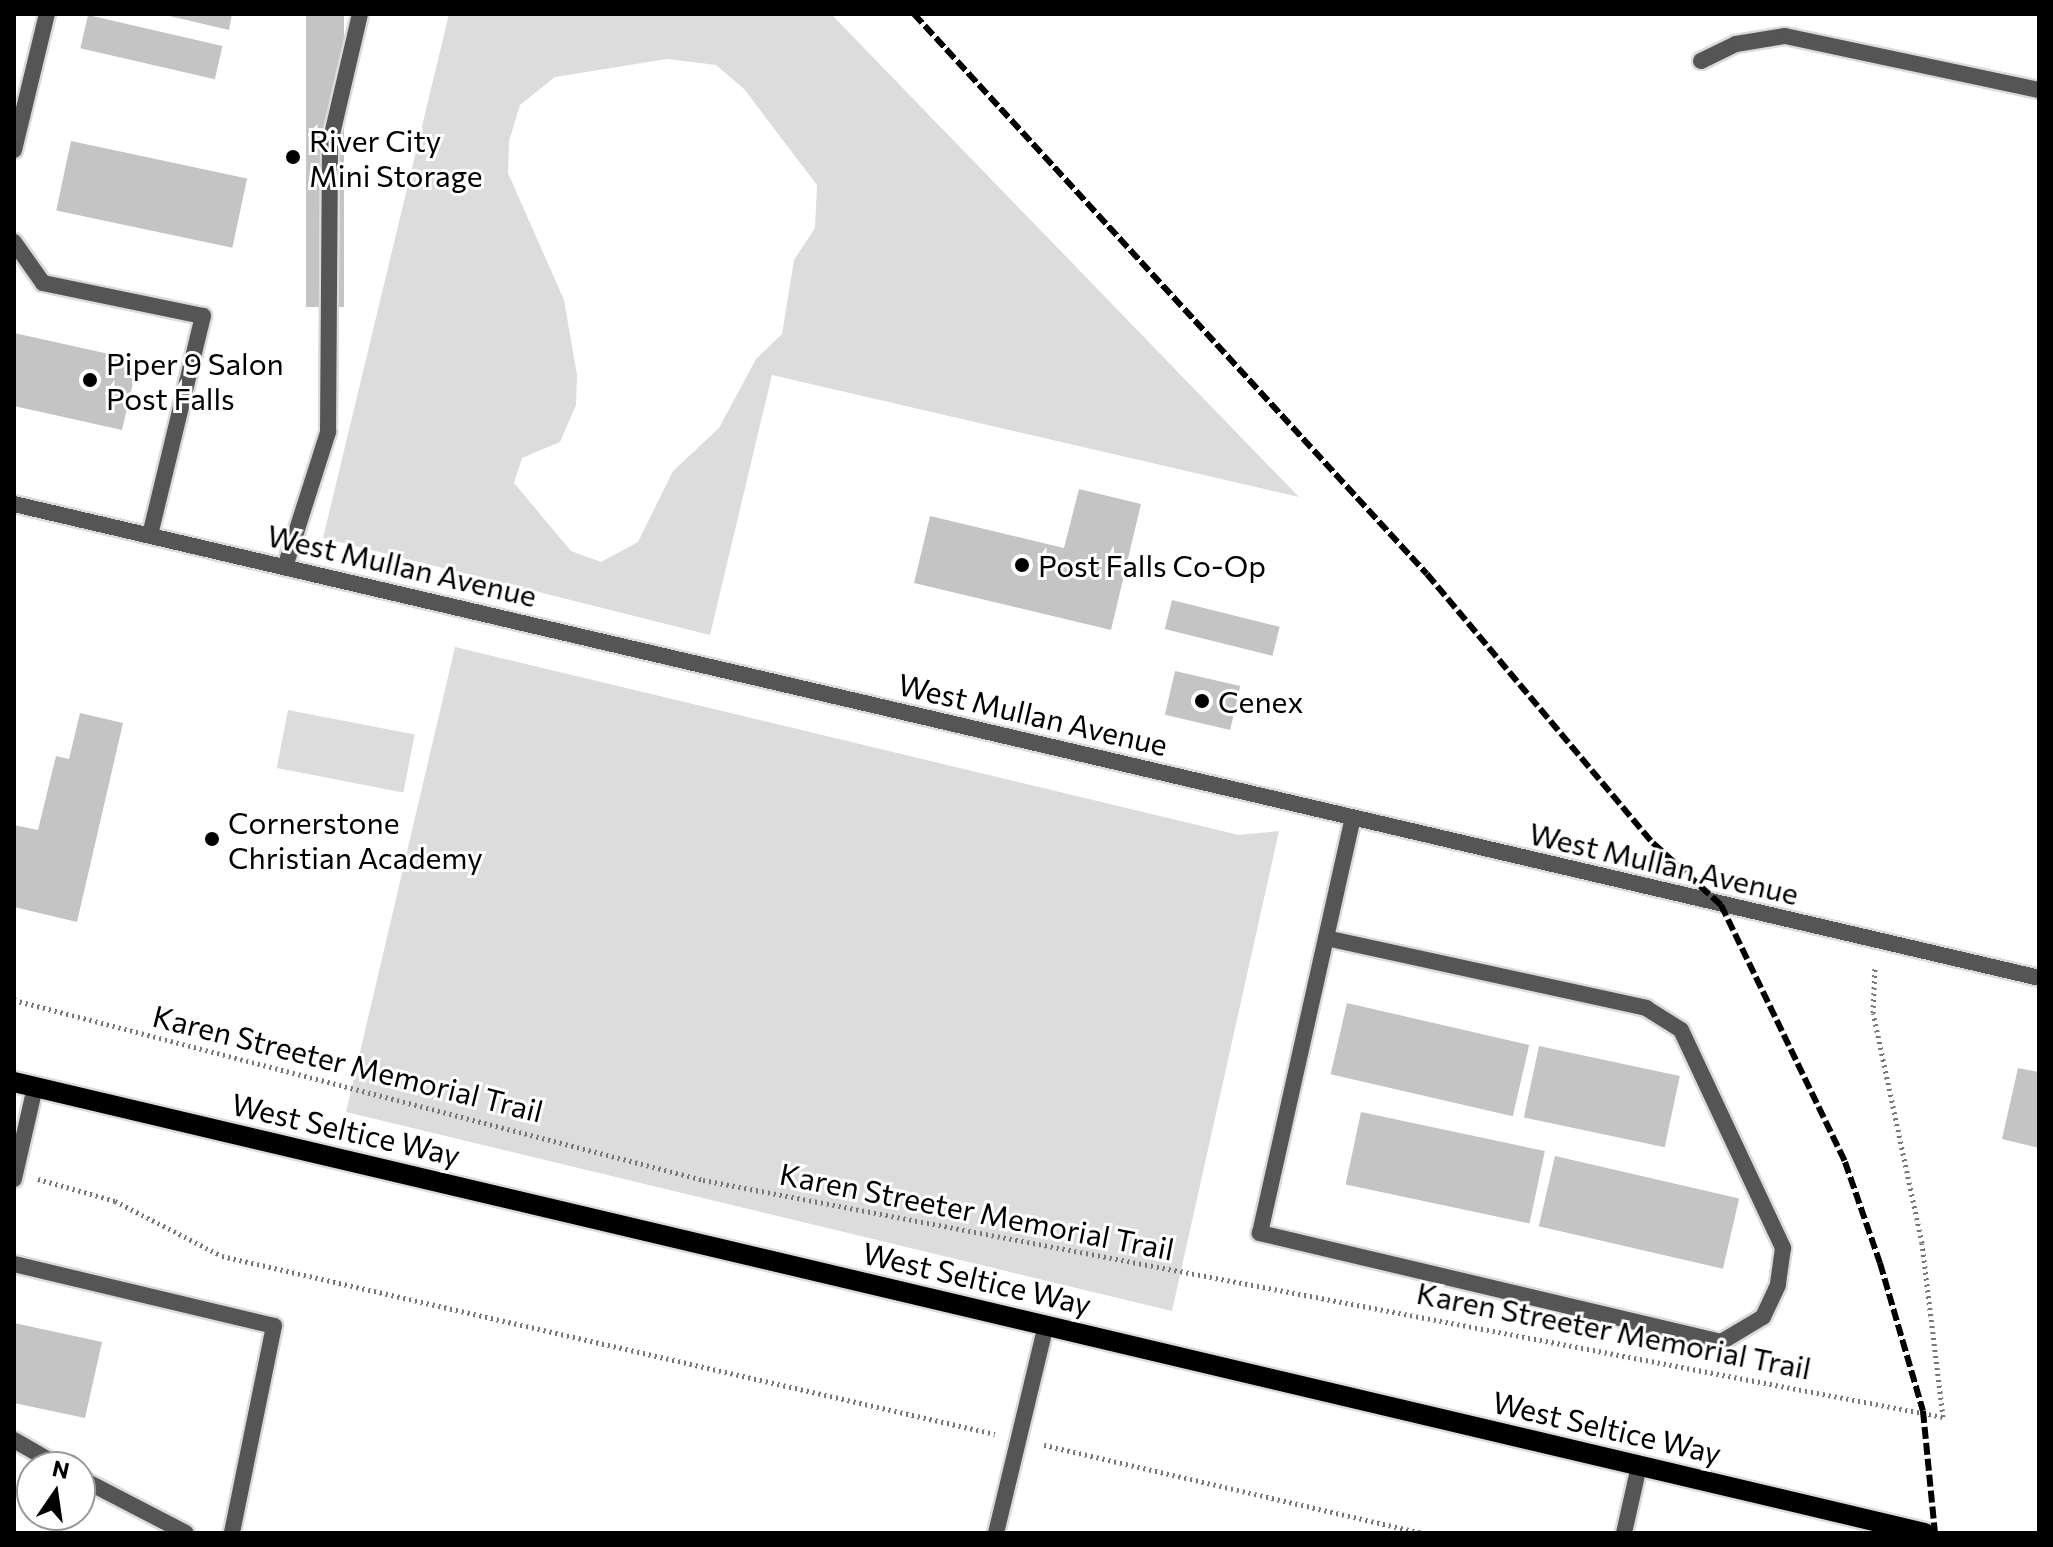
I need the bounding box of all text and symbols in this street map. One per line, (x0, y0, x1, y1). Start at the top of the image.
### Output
place label: River City Mini Storage (309, 122, 483, 192)
marker: River City Mini Storage (284, 148, 302, 166)
place label: Piper 9 Salon Post Falls (106, 345, 284, 416)
marker: Piper 9 Salon Post Falls (81, 371, 99, 389)
street label: West Mullan Avenue (264, 517, 540, 613)
place label: Post Falls Co-Op (1038, 547, 1266, 583)
marker: Post Falls Co-Op (1013, 556, 1031, 574)
street label: West Mullan Avenue (895, 666, 1171, 762)
place label: Cenex (1218, 683, 1303, 719)
marker: Cenex (1193, 692, 1211, 710)
place label: Cornerstone Christian Academy (228, 804, 483, 874)
street label: West Mullan Avenue (1526, 815, 1802, 911)
marker: Cornerstone Christian Academy (203, 830, 221, 848)
street label: Karen Streeter Memorial Trail (149, 997, 547, 1129)
street label: West Seltice Way (228, 1085, 464, 1173)
street label: Karen Streeter Memorial Trail (777, 1155, 1177, 1267)
street label: West Seltice Way (859, 1234, 1095, 1322)
street label: Karen Streeter Memorial Trail (1414, 1274, 1814, 1386)
street label: West Seltice Way (1489, 1383, 1725, 1471)
north arrow (16, 1451, 96, 1531)
text: N (50, 1454, 72, 1484)

